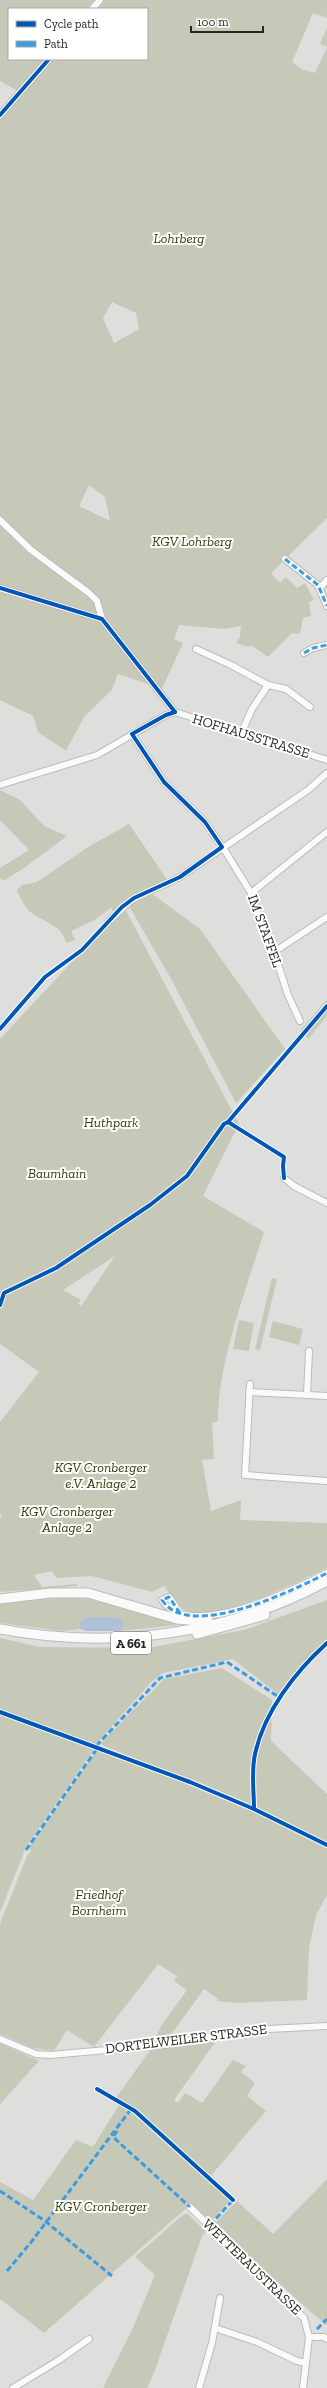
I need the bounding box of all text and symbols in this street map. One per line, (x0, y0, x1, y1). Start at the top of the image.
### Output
legend (8, 8, 148, 60)
scale bar (191, 8, 263, 34)
text: 100 m (197, 15, 229, 29)
text: Cycle path (44, 17, 99, 31)
text: Path (44, 37, 68, 51)
park label: Lohrberg (153, 230, 205, 247)
park label: KGV Lohrberg (152, 533, 233, 550)
street label: HOFHAUSSTRASSE (190, 710, 312, 762)
street label: IM STAFFEL (244, 892, 286, 970)
park label: Huthpark (84, 1114, 138, 1131)
park label: Baumhain (28, 1165, 86, 1182)
park label: KGV Cronberger e.V. Anlage 2 (55, 1459, 148, 1492)
park label: KGV Cronberger Anlage 2 (21, 1503, 114, 1536)
road number: A 661 (111, 1632, 151, 1654)
park label: Friedhof Bornheim (72, 1886, 126, 1919)
street label: DORTELWEILER STRASSE (104, 2021, 268, 2057)
park label: KGV Cronberger (55, 2198, 148, 2215)
street label: WETTERAUSTRASSE (199, 2215, 305, 2319)

